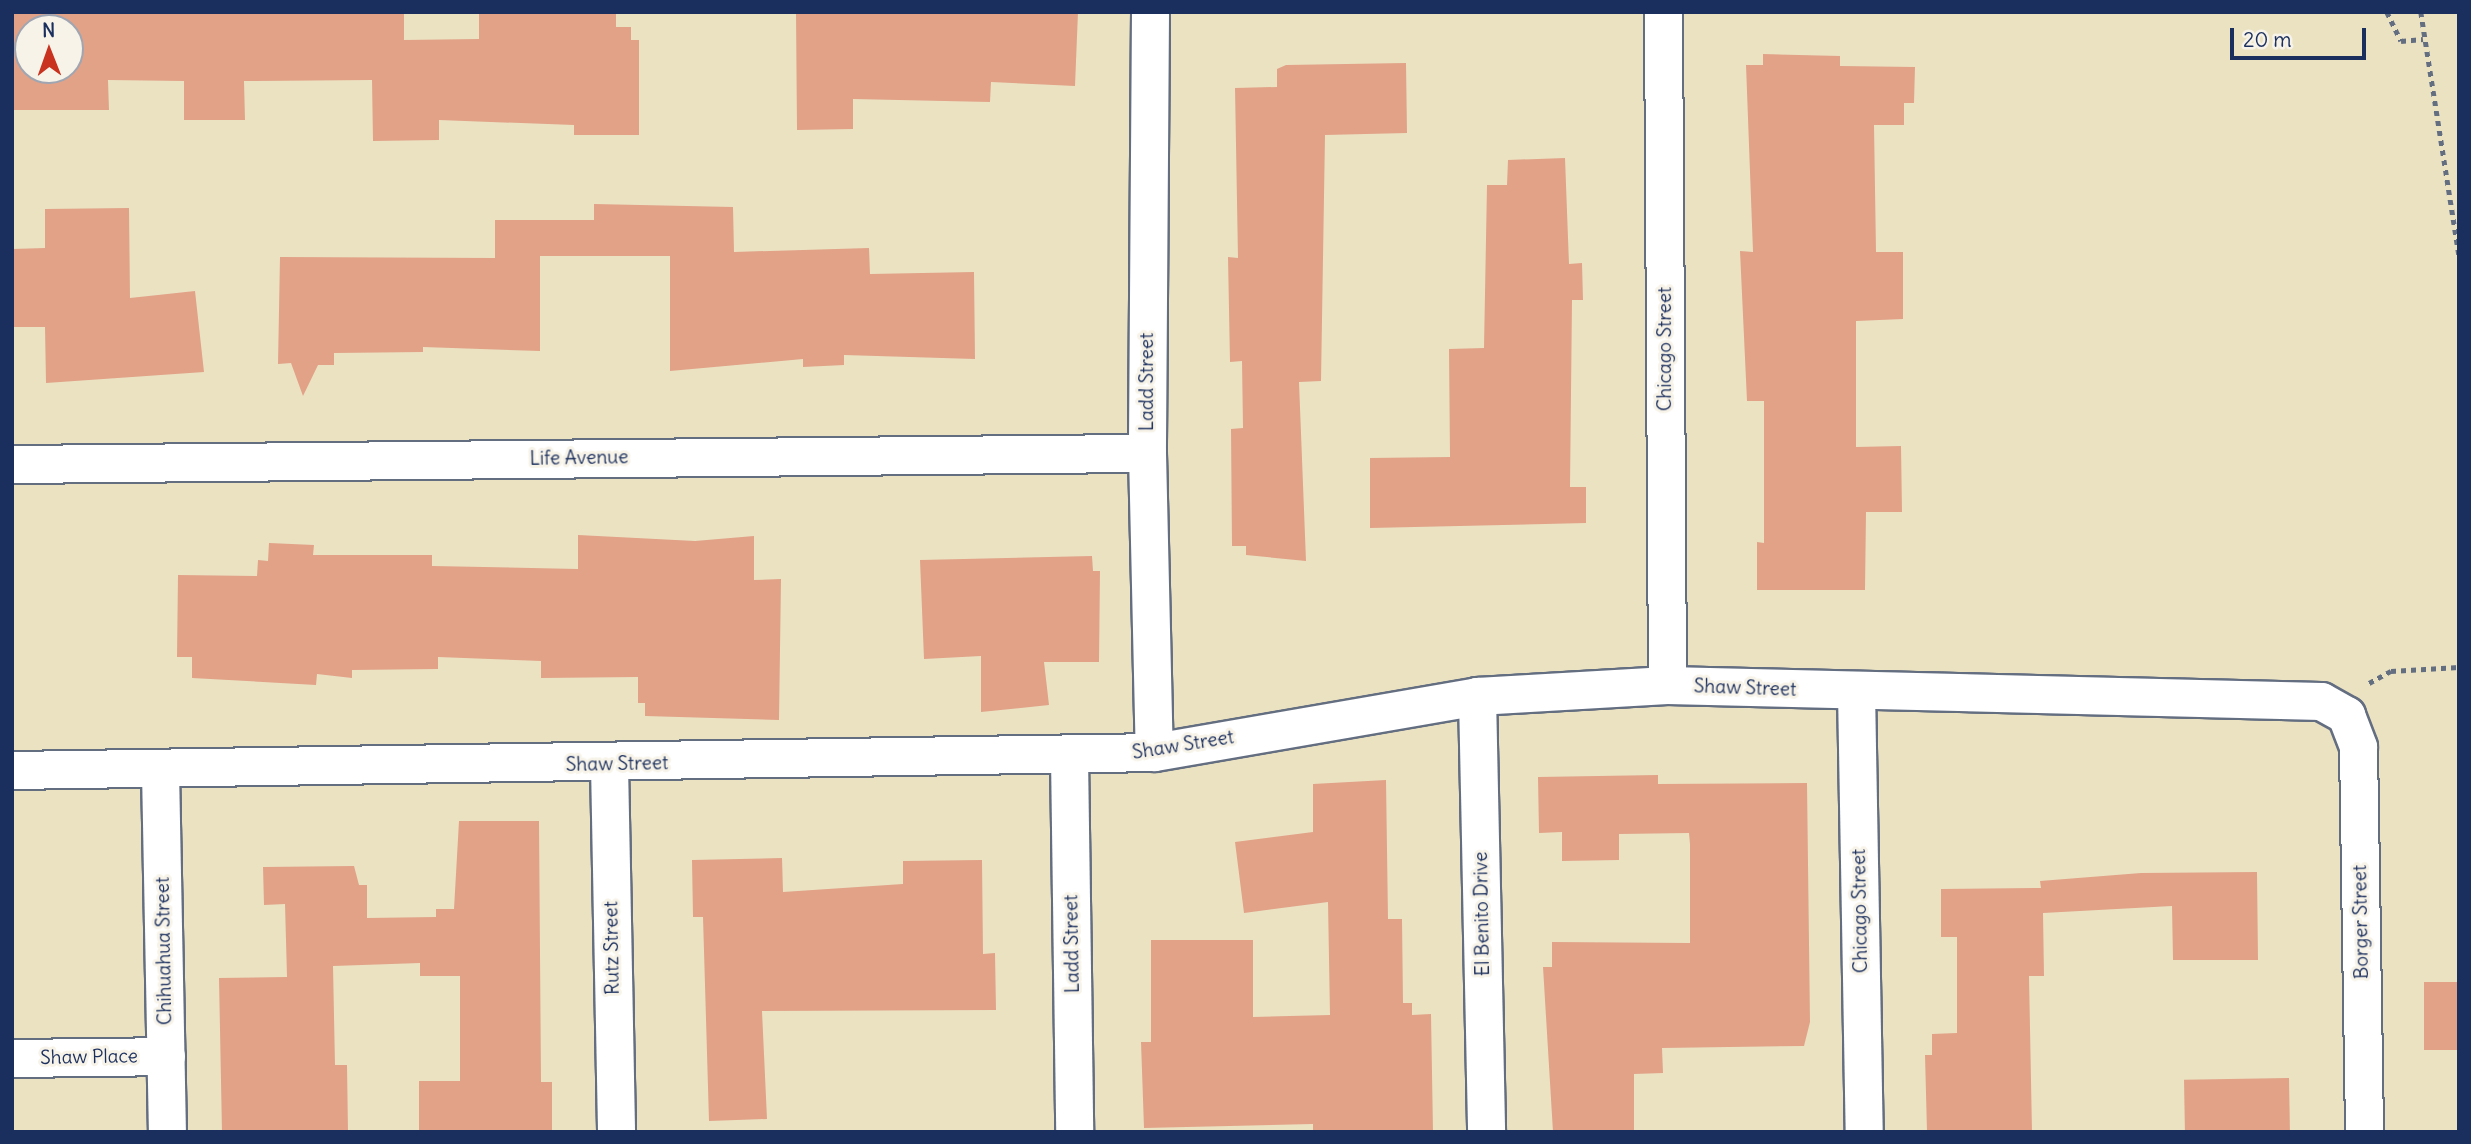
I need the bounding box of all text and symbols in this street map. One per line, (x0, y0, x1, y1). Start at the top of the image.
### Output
north arrow (14, 14, 84, 84)
scale bar (2233, 14, 2370, 58)
text: N (42, 18, 55, 42)
text: 20 m (2243, 26, 2292, 53)
street label: Chicago Street (1654, 287, 1676, 411)
street label: Ladd Street (1136, 333, 1158, 431)
street label: Life Avenue (529, 446, 629, 470)
street label: Shaw Street (1693, 675, 1797, 701)
street label: Shaw Street (1131, 726, 1235, 764)
street label: Shaw Street (566, 752, 668, 776)
street label: Chicago Street (1848, 849, 1872, 973)
street label: El Benito Drive (1470, 852, 1494, 976)
street label: Borger Street (2349, 865, 2373, 979)
street label: Chihuahua Street (151, 877, 177, 1025)
street label: Ladd Street (1060, 895, 1084, 993)
street label: Rutz Street (600, 901, 624, 995)
street label: Shaw Place (40, 1045, 138, 1069)

